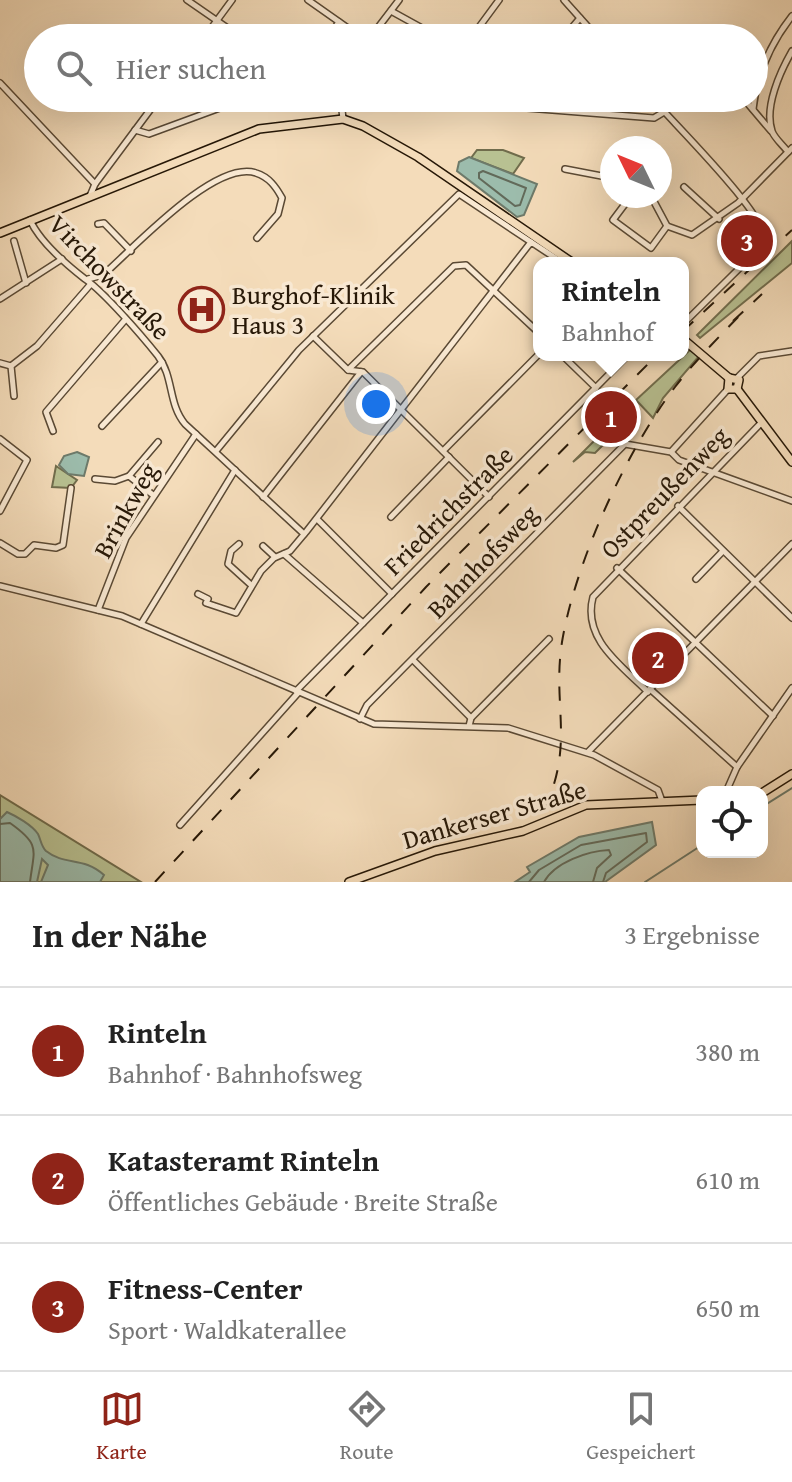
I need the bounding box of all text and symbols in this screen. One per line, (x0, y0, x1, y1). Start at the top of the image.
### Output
search box (24, 24, 768, 112)
icon: search (52, 46, 96, 90)
text: Hier suchen (116, 46, 266, 90)
north arrow (600, 136, 672, 208)
street label: Virchowstraße (40, 205, 180, 349)
pin: 3 (721, 211, 773, 271)
popup (533, 257, 689, 361)
text: Rinteln (562, 268, 660, 312)
place label: Burghof-Klinik Haus 3 (232, 275, 395, 344)
hospital icon: Burghof-Klinik Haus 3 (177, 285, 225, 333)
text: Bahnhof (562, 312, 654, 351)
your location (356, 384, 396, 424)
pin: 1 (585, 387, 637, 447)
street label: Ostpreußenweg (591, 417, 737, 567)
street label: Friedrichstraße (374, 436, 522, 584)
street label: Brinkweg (83, 455, 167, 565)
street label: Bahnhofsweg (417, 495, 547, 627)
pin: 2 (632, 628, 684, 688)
street label: Dankerser Straße (398, 769, 590, 859)
map controls (696, 786, 768, 858)
button: locate (696, 786, 768, 858)
text: In der Nähe (32, 910, 207, 959)
text: 3 Ergebnisse (625, 915, 760, 954)
text: Rinteln (108, 1010, 207, 1054)
text: 1 (51, 1032, 65, 1071)
text: 380 m (695, 1032, 760, 1071)
text: Bahnhof · Bahnhofsweg (108, 1054, 362, 1093)
text: Katasteramt Rinteln (108, 1138, 379, 1182)
text: 2 (51, 1160, 65, 1199)
text: 610 m (695, 1160, 760, 1199)
text: Öffentliches Gebäude · Breite Straße (108, 1182, 498, 1221)
text: Fitness-Center (108, 1266, 303, 1310)
text: 3 (51, 1288, 65, 1327)
text: 650 m (695, 1288, 760, 1327)
text: Sport · Waldkaterallee (108, 1310, 347, 1349)
tab: Karte (96, 1387, 147, 1467)
tab: Route (340, 1387, 394, 1467)
tab: Gespeichert (586, 1387, 696, 1467)

